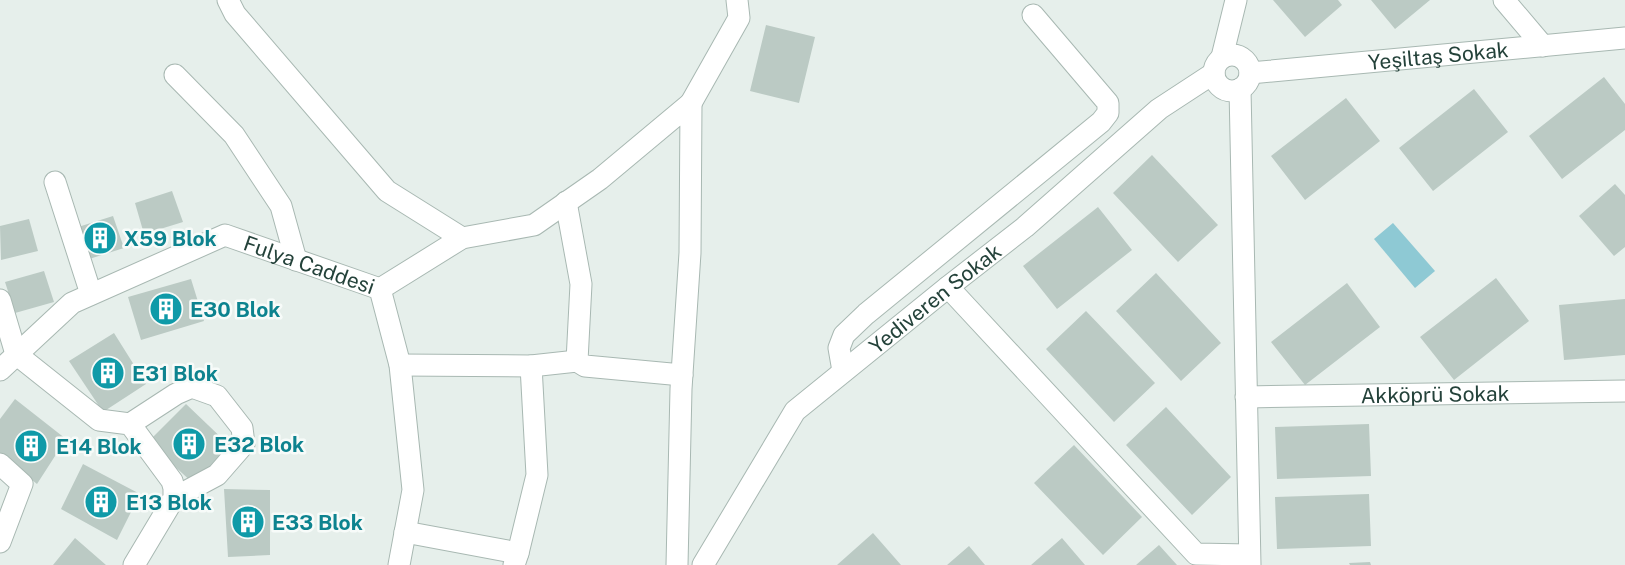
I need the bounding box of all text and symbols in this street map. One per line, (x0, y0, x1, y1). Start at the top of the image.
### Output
street label: Yeşiltaş Sokak (1367, 36, 1510, 74)
building icon: X59 Blok (81, 219, 119, 257)
place label: X59 Blok (124, 226, 217, 251)
street label: Fulya Caddesi (240, 230, 378, 299)
street label: Yediveren Sokak (864, 238, 1006, 358)
building icon: E30 Blok (147, 290, 185, 328)
place label: E30 Blok (190, 297, 280, 322)
building icon: E31 Blok (89, 354, 127, 392)
place label: E31 Blok (132, 361, 218, 386)
street label: Akköprü Sokak (1360, 380, 1510, 408)
building icon: E32 Blok (170, 425, 208, 463)
building icon: E14 Blok (12, 427, 50, 465)
place label: E32 Blok (214, 432, 304, 457)
place label: E14 Blok (56, 434, 142, 459)
building icon: E13 Blok (82, 483, 120, 521)
place label: E13 Blok (126, 490, 212, 515)
building icon: E33 Blok (229, 503, 267, 541)
place label: E33 Blok (272, 510, 363, 535)

